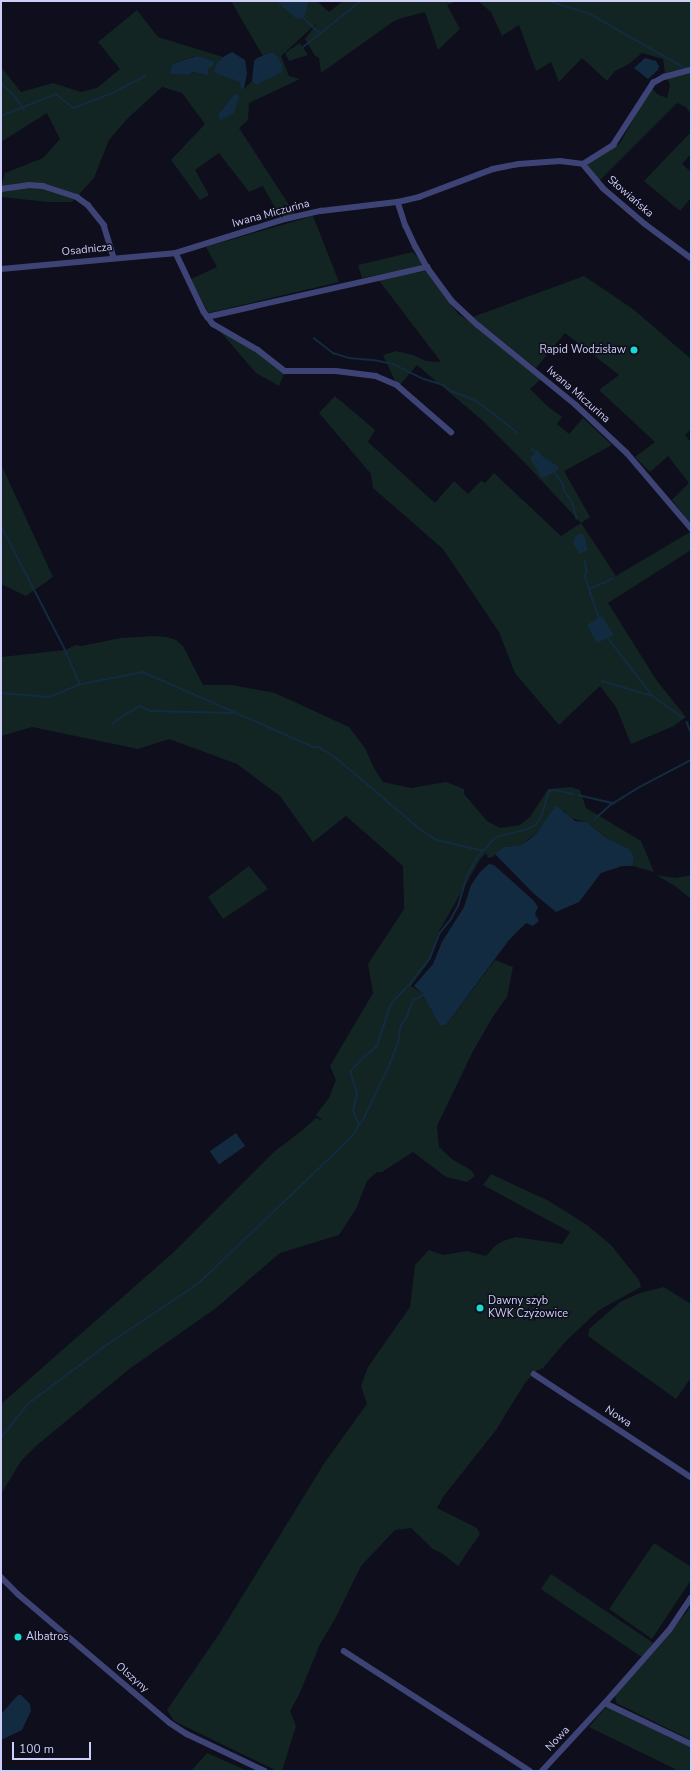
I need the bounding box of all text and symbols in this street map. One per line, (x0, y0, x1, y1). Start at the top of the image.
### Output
street label: Słowiańska (604, 174, 656, 220)
street label: Iwana Miczurina (231, 197, 311, 231)
street label: Osadnicza (61, 241, 113, 259)
place label: Rapid Wodzisław (539, 343, 626, 357)
marker: Rapid Wodzisław (629, 345, 639, 355)
street label: Iwana Miczurina (544, 364, 612, 426)
place label: Dawny szyb KWK Czyżowice (488, 1295, 568, 1321)
marker: Dawny szyb KWK Czyżowice (475, 1303, 485, 1313)
street label: Nowa (602, 1404, 634, 1430)
place label: Albatros (26, 1630, 69, 1644)
marker: Albatros (13, 1632, 23, 1642)
street label: Olszyny (113, 1660, 151, 1696)
street label: Nowa (543, 1724, 573, 1754)
scale bar (14, 1734, 93, 1760)
text: 100 m (19, 1741, 54, 1757)

